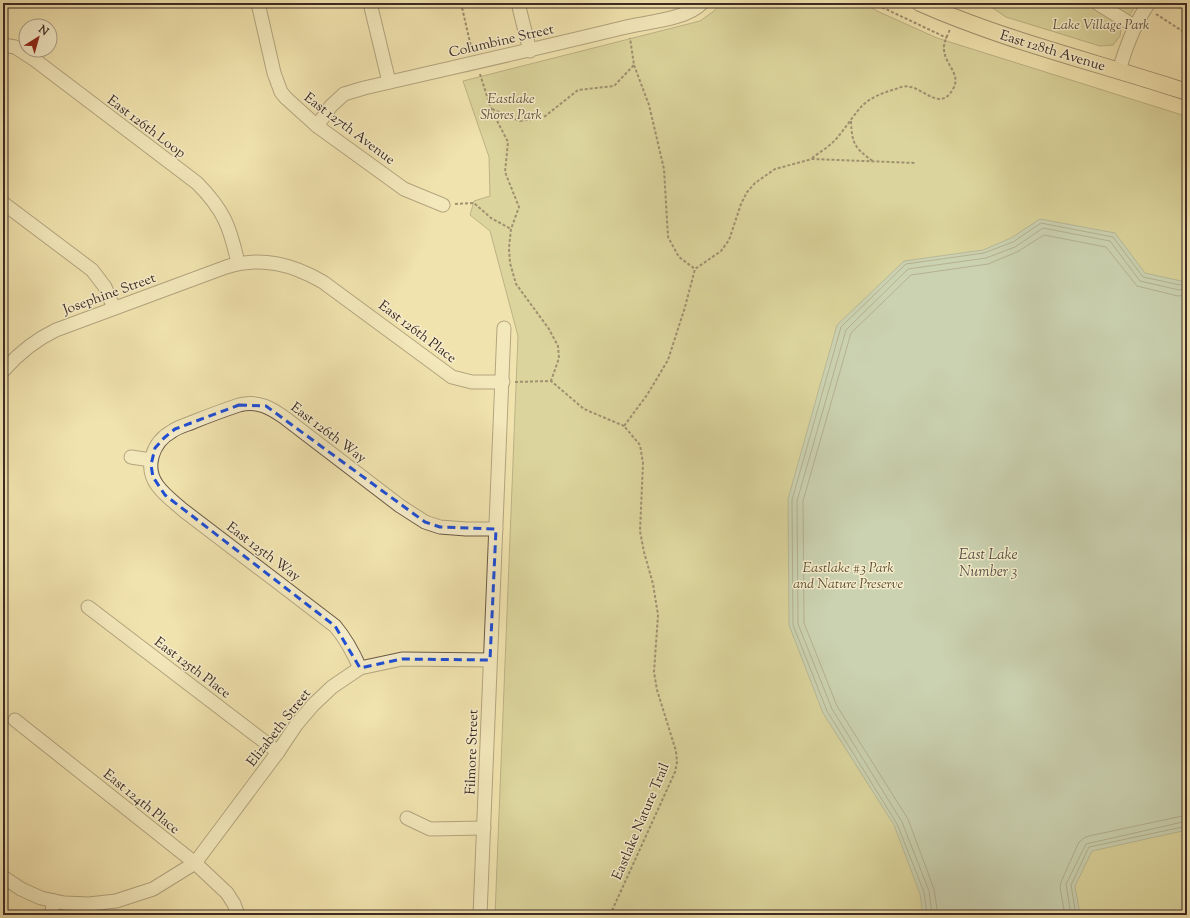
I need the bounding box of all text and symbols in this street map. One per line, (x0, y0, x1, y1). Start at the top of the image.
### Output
park label: Lake Village Park (1053, 16, 1150, 36)
north arrow (18, 18, 58, 58)
street label: Columbine Street (447, 20, 556, 64)
text: N (34, 21, 52, 40)
street label: East 128th Avenue (997, 26, 1108, 77)
street label: East 127th Avenue (299, 89, 398, 170)
park label: Eastlake Shores Park (480, 90, 543, 126)
street label: East 126th Loop (102, 91, 189, 164)
street label: Josephine Street (60, 269, 159, 321)
street label: East 126th Place (374, 297, 460, 369)
street label: East 126th Way (286, 398, 370, 469)
street label: East 125th Way (222, 518, 304, 587)
water label: East Lake Number 3 (958, 545, 1018, 583)
park label: Eastlake #3 Park and Nature Preserve (793, 559, 903, 595)
street label: East 125th Place (149, 633, 234, 704)
street label: Elizabeth Street (243, 685, 317, 772)
street label: Filmore Street (462, 709, 484, 795)
street label: Eastlake Nature Trail (608, 760, 676, 884)
street label: East 124th Place (98, 765, 183, 840)

